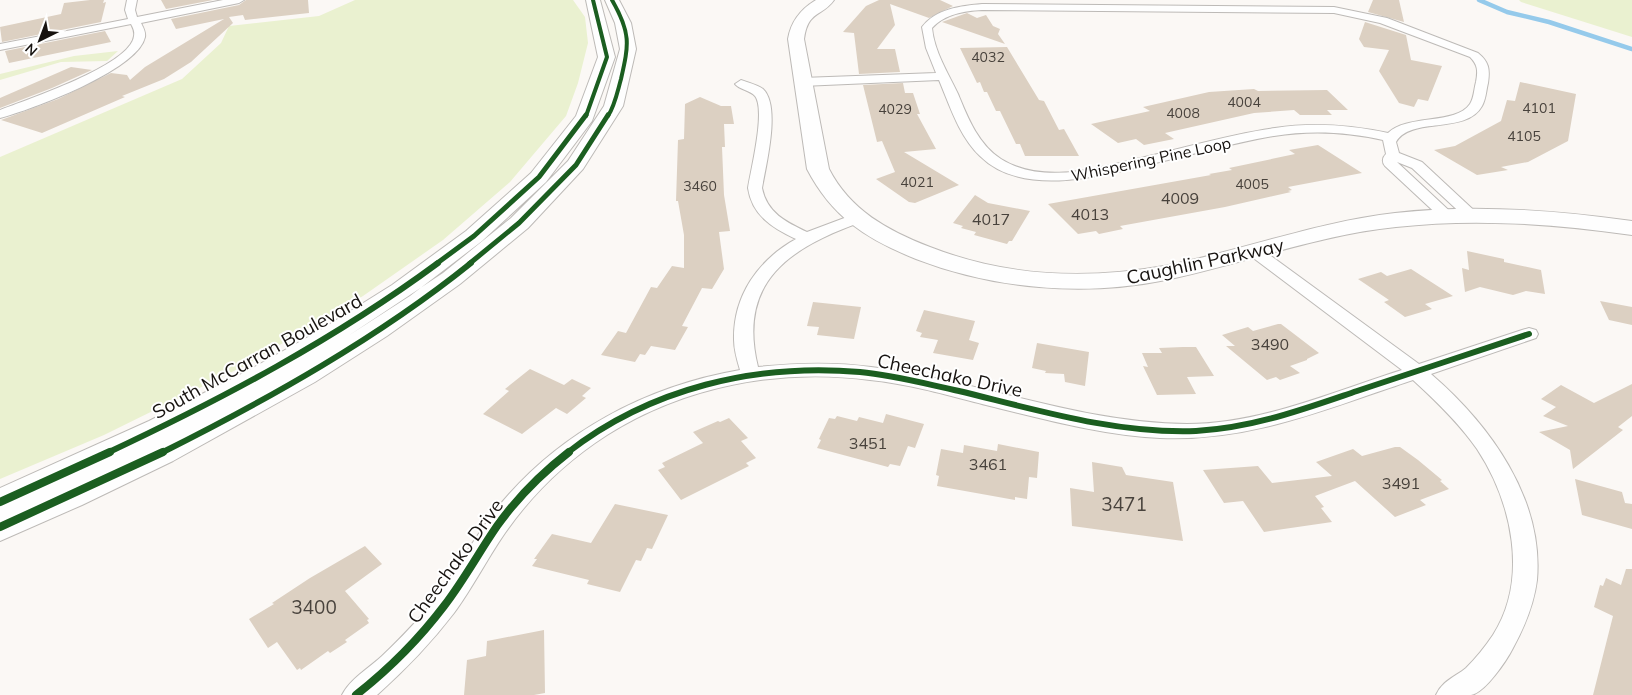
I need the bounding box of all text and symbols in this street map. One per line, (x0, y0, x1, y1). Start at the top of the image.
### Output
north arrow (15, 15, 65, 65)
text: N (21, 39, 41, 60)
house number: 4032 (971, 48, 1005, 66)
house number: 4004 (1227, 93, 1261, 111)
house number: 4101 (1522, 99, 1556, 117)
house number: 4029 (878, 100, 912, 118)
house number: 4008 (1166, 104, 1200, 122)
house number: 4105 (1507, 127, 1541, 145)
street label: Whispering Pine Loop (1069, 132, 1233, 186)
house number: 4021 (900, 173, 934, 191)
house number: 4005 (1235, 175, 1269, 193)
house number: 3460 (683, 177, 717, 195)
house number: 4009 (1161, 188, 1199, 208)
house number: 4013 (1071, 204, 1109, 224)
house number: 4017 (972, 209, 1010, 229)
street label: Caughlin Parkway (1124, 233, 1286, 289)
street label: South McCarran Boulevard (148, 288, 366, 424)
house number: 3490 (1251, 334, 1289, 354)
street label: Cheechako Drive (875, 348, 1025, 402)
house number: 3451 (849, 433, 887, 453)
house number: 3461 (969, 454, 1007, 474)
house number: 3491 (1382, 473, 1420, 493)
house number: 3471 (1101, 492, 1147, 516)
street label: Cheechako Drive (402, 494, 508, 628)
house number: 3400 (291, 595, 337, 619)

